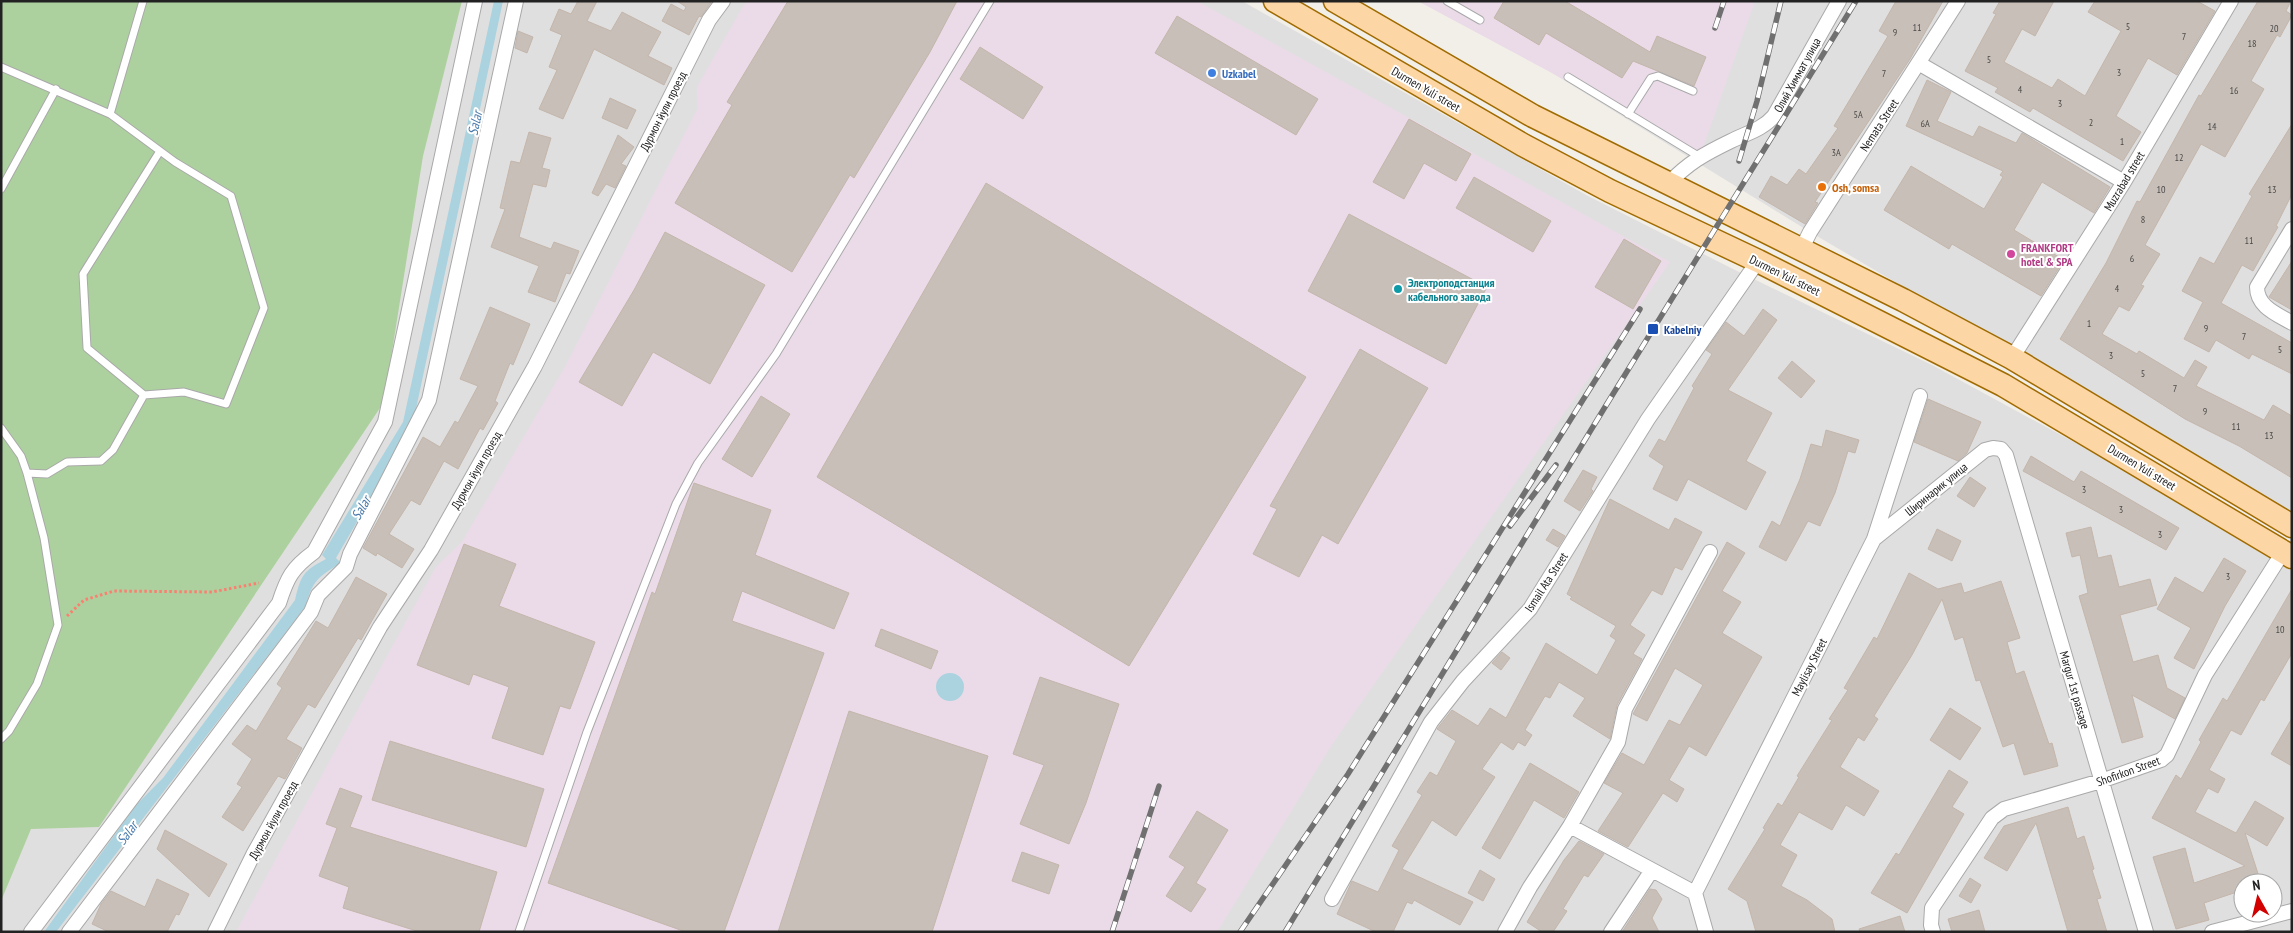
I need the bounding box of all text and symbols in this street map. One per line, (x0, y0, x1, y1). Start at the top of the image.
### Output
house number: 5 (2126, 20, 2130, 33)
house number: 11 (1913, 21, 1922, 34)
house number: 20 (2270, 22, 2279, 35)
house number: 9 (1893, 26, 1897, 39)
house number: 7 (2182, 30, 2186, 43)
street label: Олий Химмат улица (1770, 35, 1824, 115)
house number: 18 (2248, 37, 2257, 50)
house number: 5 (1987, 53, 1991, 66)
street label: Durmen Yuli street (1389, 63, 1464, 115)
place label: Uzkabel (1222, 66, 1256, 81)
house number: 3 (2117, 66, 2121, 79)
marker: Uzkabel (1206, 67, 1218, 79)
house number: 7 (1882, 67, 1886, 80)
street label: Дурмон йули проезд (636, 68, 690, 153)
house number: 4 (2018, 83, 2023, 96)
house number: 16 (2230, 84, 2239, 97)
street label: Nemata Street (1857, 95, 1902, 154)
house number: 3 (2058, 97, 2062, 110)
water label: Salar (464, 107, 487, 137)
house number: 5A (1853, 108, 1863, 121)
house number: 2 (2089, 116, 2093, 129)
house number: 6A (1920, 117, 1930, 130)
house number: 14 (2208, 120, 2217, 133)
house number: 1 (2120, 135, 2124, 148)
house number: 3A (1831, 146, 1841, 159)
street label: Muzrabad street (2100, 148, 2148, 213)
house number: 12 (2175, 151, 2184, 164)
place label: Osh, somsa (1832, 180, 1879, 195)
marker: Osh, somsa (1816, 181, 1828, 193)
house number: 10 (2157, 183, 2166, 196)
house number: 13 (2268, 183, 2277, 196)
house number: 8 (2141, 213, 2145, 226)
house number: 11 (2245, 234, 2254, 247)
place label: FRANKFORT hotel & SPA (2021, 240, 2074, 269)
marker: FRANKFORT hotel & SPA (2005, 248, 2017, 260)
street label: Durmen Yuli street (1747, 251, 1823, 299)
house number: 6 (2130, 252, 2135, 265)
place label: Электроподстанция кабельного завода (1408, 275, 1494, 304)
house number: 4 (2115, 282, 2120, 295)
marker: Электроподстанция кабельного завода (1392, 283, 1404, 295)
house number: 1 (2087, 317, 2091, 330)
marker: Kabelniy (1646, 322, 1660, 336)
place label: Kabelniy (1664, 322, 1701, 337)
house number: 9 (2204, 322, 2208, 335)
house number: 7 (2242, 330, 2246, 343)
house number: 5 (2278, 343, 2282, 356)
house number: 3 (2109, 349, 2113, 362)
house number: 5 (2141, 367, 2145, 380)
house number: 7 (2173, 382, 2177, 395)
house number: 9 (2203, 405, 2207, 418)
house number: 11 (2232, 420, 2241, 433)
street label: Дурмон йули проезд (448, 428, 505, 512)
house number: 13 (2265, 429, 2274, 442)
street label: Durmen Yuli street (2105, 441, 2179, 494)
street label: Ширинарик улица (1902, 459, 1971, 519)
house number: 3 (2082, 483, 2086, 496)
water label: Salar (347, 491, 376, 523)
house number: 3 (2119, 503, 2123, 516)
house number: 3 (2158, 528, 2162, 541)
street label: Ismail Ata Street (1521, 549, 1571, 615)
house number: 3 (2226, 570, 2230, 583)
house number: 10 (2276, 623, 2285, 636)
street label: Maylisay Street (1788, 635, 1830, 698)
street label: Margur 1st passage (2057, 649, 2093, 731)
street label: Shofirkon Street (2094, 752, 2162, 789)
street label: Дурмон йули проезд (245, 777, 301, 862)
water label: Salar (113, 816, 143, 848)
north arrow (2233, 873, 2283, 923)
text: N (2251, 876, 2261, 895)

